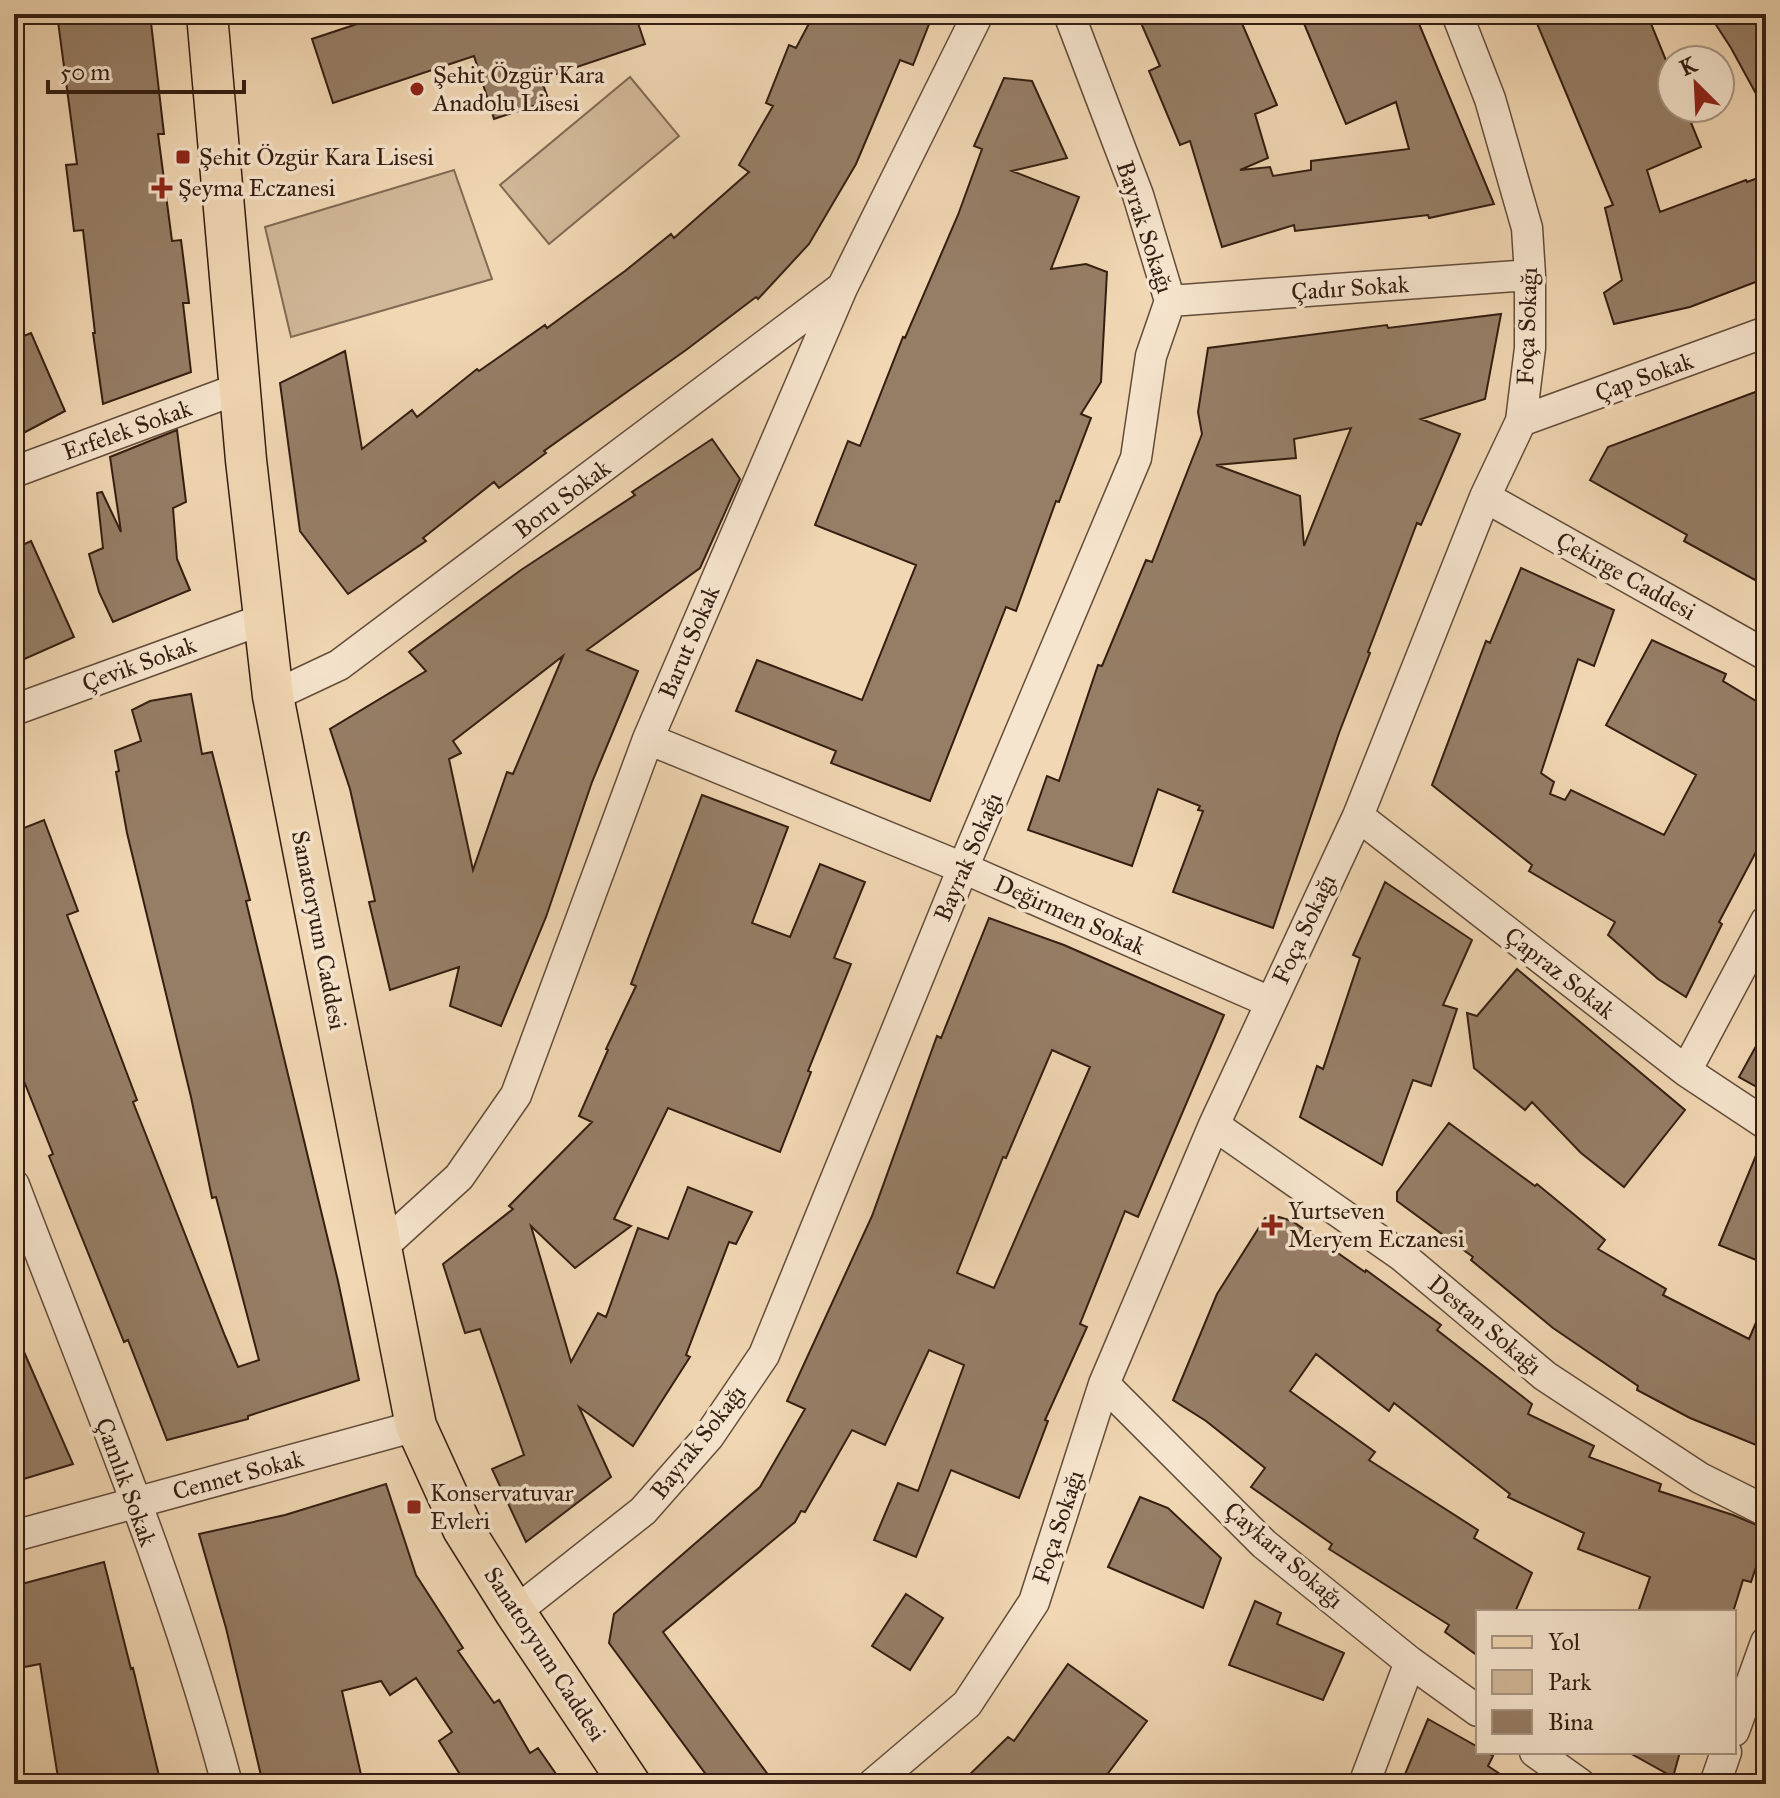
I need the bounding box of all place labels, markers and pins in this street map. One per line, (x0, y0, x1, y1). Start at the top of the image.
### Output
place label: Şehit Özgür Kara Anadolu Lisesi (432, 60, 605, 118)
marker: Şehit Özgür Kara Anadolu Lisesi (408, 80, 426, 98)
place label: Şehit Özgür Kara Lisesi (199, 142, 434, 172)
marker: Şehit Özgür Kara Lisesi (174, 148, 192, 166)
place label: Şeyma Eczanesi (178, 173, 336, 203)
marker: Şeyma Eczanesi (153, 179, 171, 197)
place label: Yurtseven Meryem Eczanesi (1288, 1196, 1465, 1254)
marker: Yurtseven Meryem Eczanesi (1263, 1216, 1281, 1234)
place label: Konservatuvar Evleri (430, 1478, 573, 1536)
marker: Konservatuvar Evleri (405, 1498, 423, 1516)

